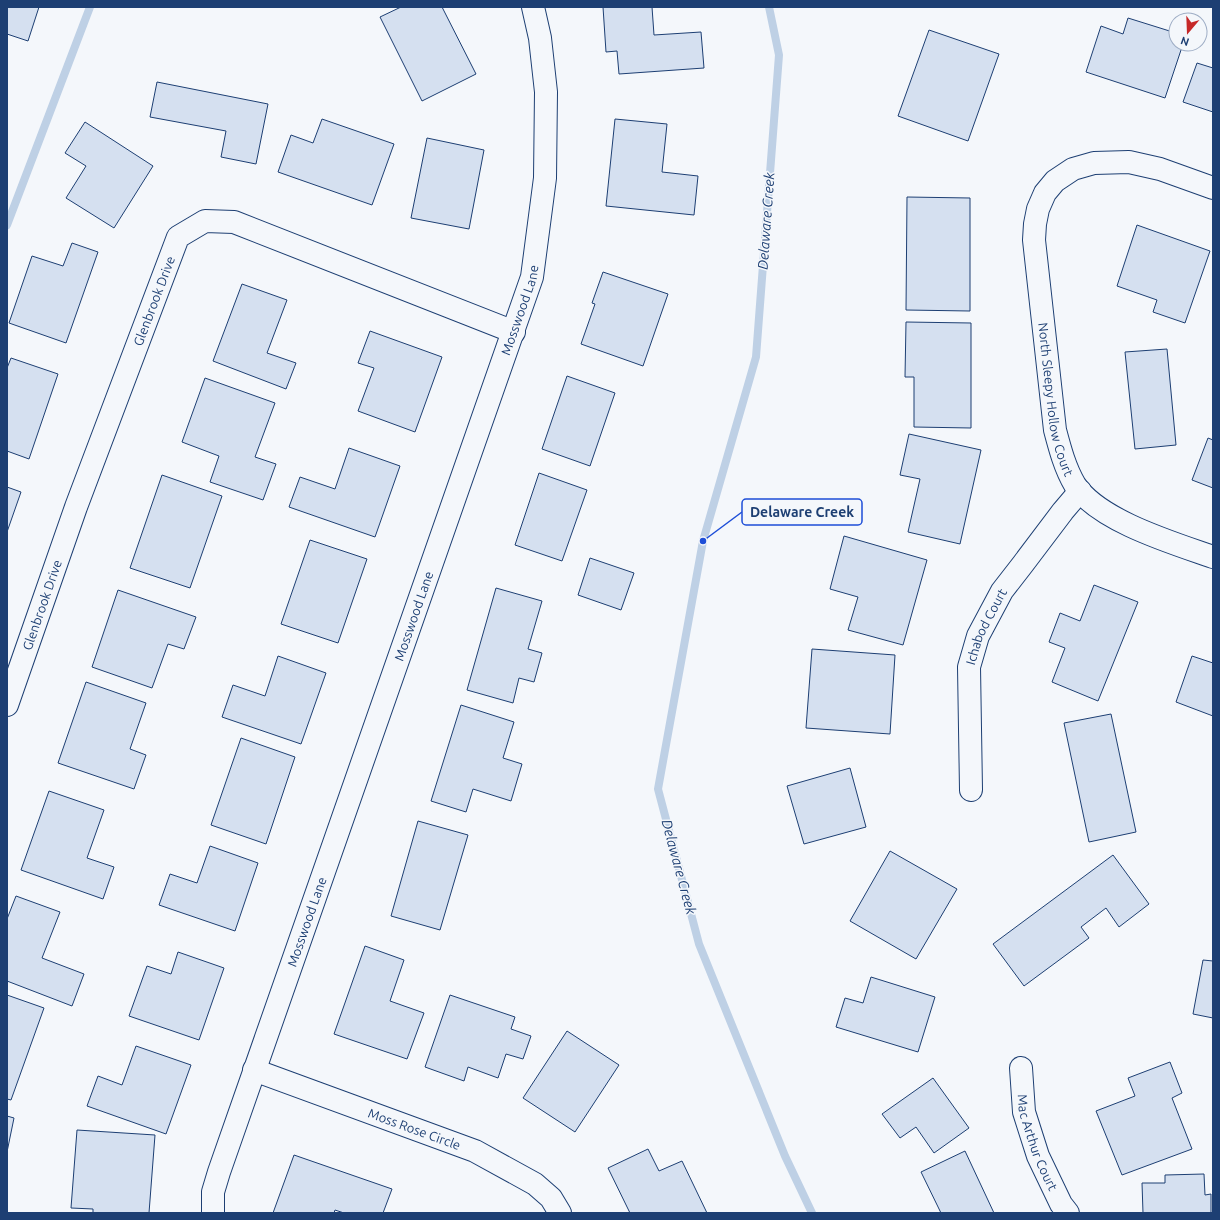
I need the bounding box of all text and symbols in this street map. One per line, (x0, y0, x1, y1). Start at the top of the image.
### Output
north arrow (1168, 12, 1208, 52)
text: N (1179, 34, 1191, 48)
water label: Delaware Creek (755, 171, 777, 270)
street label: Glenbrook Drive (131, 254, 177, 348)
street label: Mosswood Lane (498, 264, 541, 357)
street label: North Sleepy Hollow Court (1036, 322, 1076, 478)
callout: Delaware Creek (742, 499, 862, 525)
text: Delaware Creek (750, 504, 854, 520)
street label: Glenbrook Drive (20, 558, 64, 652)
street label: Mosswood Lane (391, 569, 436, 663)
street label: Ichabod Court (963, 586, 1009, 666)
water label: Delaware Creek (659, 818, 700, 917)
street label: Mosswood Lane (284, 875, 329, 968)
street label: Mac Arthur Court (1016, 1094, 1060, 1193)
street label: Moss Rose Circle (366, 1106, 463, 1152)

